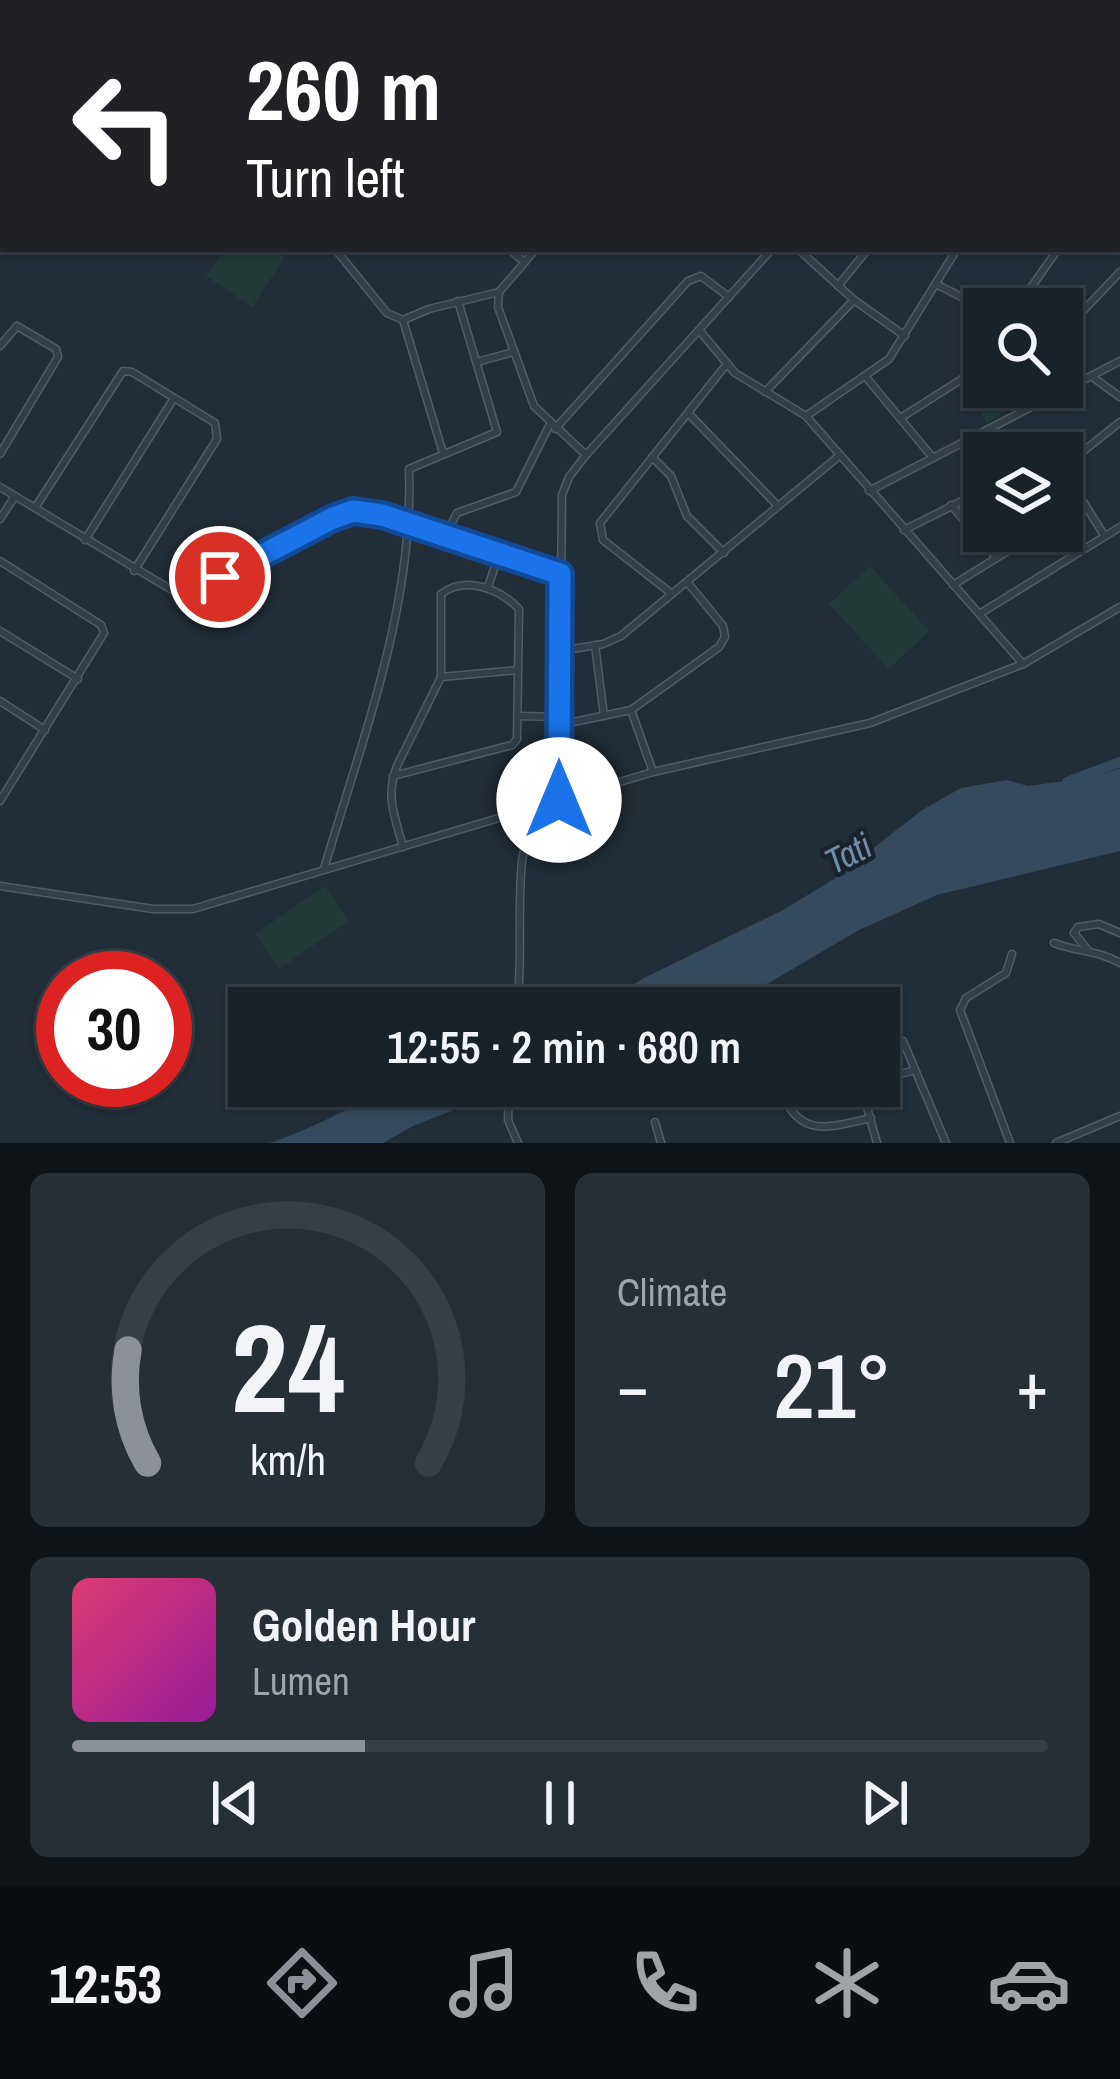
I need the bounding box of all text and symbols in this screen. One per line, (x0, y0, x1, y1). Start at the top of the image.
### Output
text: 260 m (246, 33, 441, 146)
icon: left (48, 48, 204, 204)
text: Turn left (246, 141, 405, 214)
map controls (963, 288, 1083, 552)
button: search (963, 288, 1083, 408)
button: layers (963, 432, 1083, 552)
pin (169, 526, 271, 628)
icon: arrive (187, 544, 253, 610)
position arrow (496, 737, 622, 863)
water label: Tati (816, 821, 880, 885)
speed limit sign: 30 (36, 951, 192, 1107)
text: 12:55 · 2 min · 680 m (387, 1016, 741, 1077)
text: Climate (617, 1266, 727, 1318)
text: 24 (231, 1283, 344, 1451)
text: 21° (773, 1325, 892, 1446)
text: − (617, 1341, 649, 1430)
text: + (1016, 1341, 1048, 1430)
text: km/h (249, 1431, 326, 1488)
text: Golden Hour (252, 1594, 475, 1655)
text: Lumen (252, 1655, 350, 1707)
icon: previous (202, 1770, 268, 1836)
icon: pause (527, 1770, 593, 1836)
icon: next (852, 1770, 918, 1836)
icon: directions (260, 1941, 344, 2025)
icon: music (442, 1941, 526, 2025)
icon: phone (623, 1941, 707, 2025)
icon: climate (805, 1941, 889, 2025)
icon: car (987, 1941, 1071, 2025)
text: 12:53 (49, 1947, 162, 2020)

